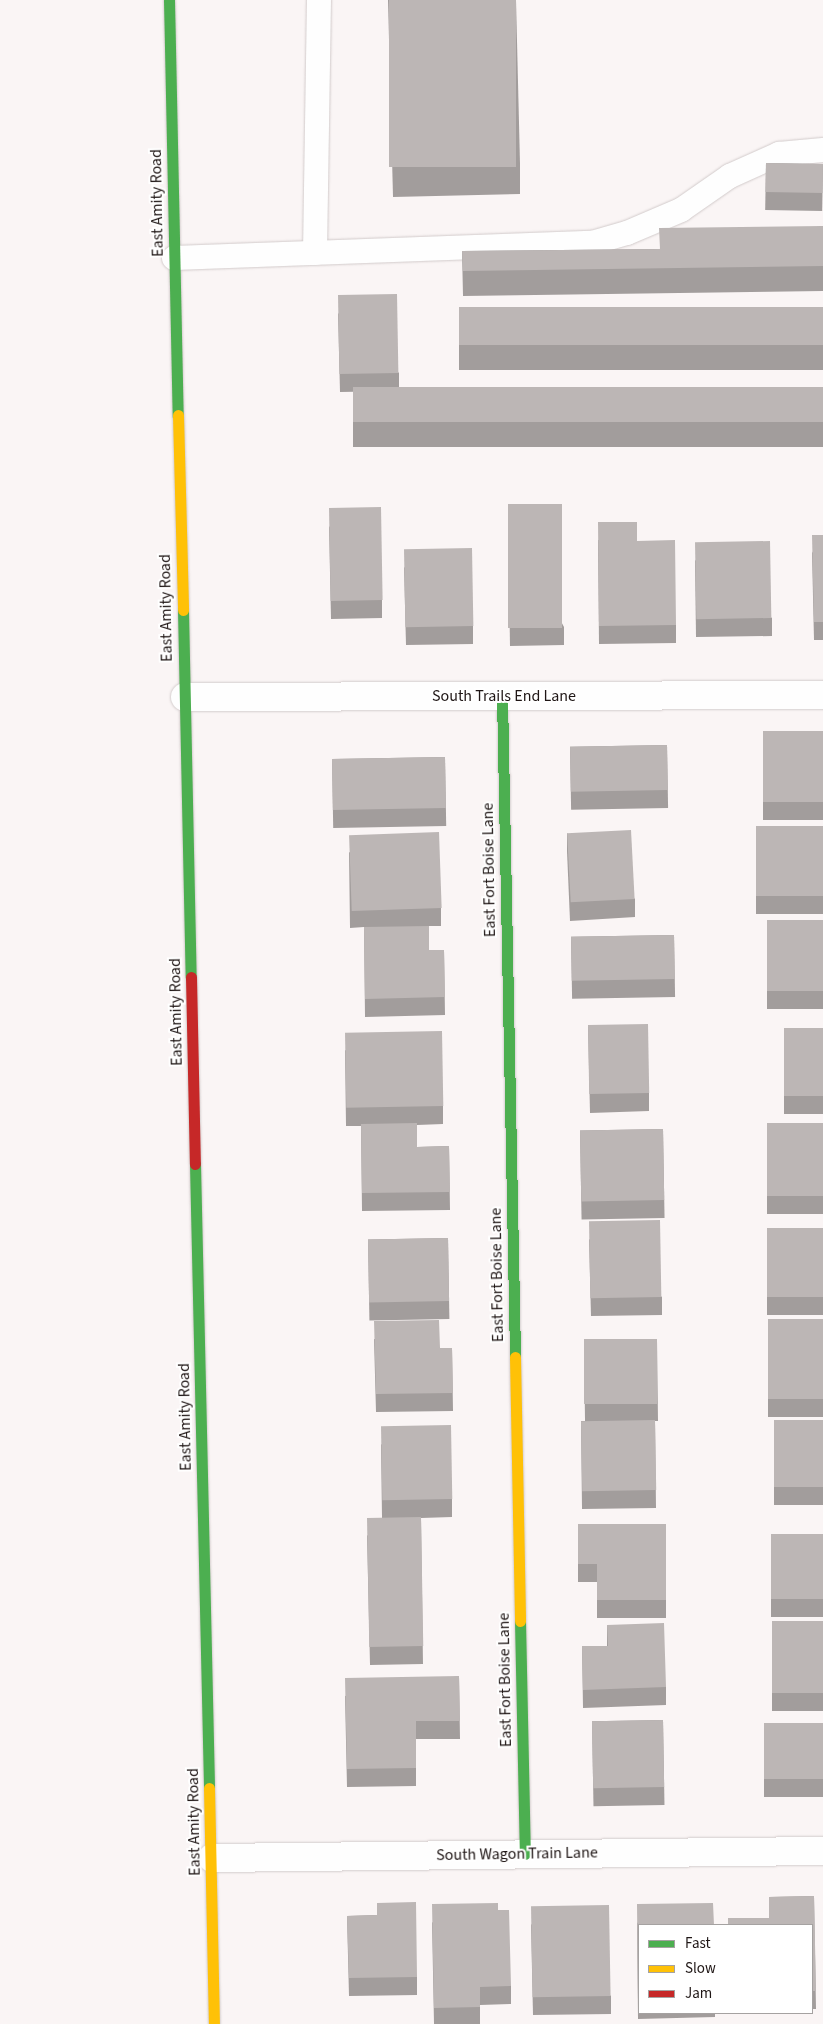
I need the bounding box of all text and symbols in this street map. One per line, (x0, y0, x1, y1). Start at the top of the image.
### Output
street label: East Amity Road (146, 149, 168, 257)
street label: East Amity Road (155, 554, 177, 662)
street label: South Trails End Lane (432, 686, 576, 706)
street label: East Fort Boise Lane (478, 803, 500, 937)
street label: East Amity Road (165, 958, 187, 1066)
street label: East Fort Boise Lane (486, 1208, 508, 1342)
street label: East Amity Road (174, 1363, 196, 1471)
street label: East Fort Boise Lane (494, 1613, 516, 1747)
street label: East Amity Road (183, 1768, 205, 1876)
street label: South Wagon Train Lane (436, 1843, 598, 1865)
legend (638, 1924, 813, 2014)
text: Fast (685, 1933, 711, 1954)
text: Slow (685, 1958, 716, 1979)
text: Jam (685, 1983, 712, 2004)

